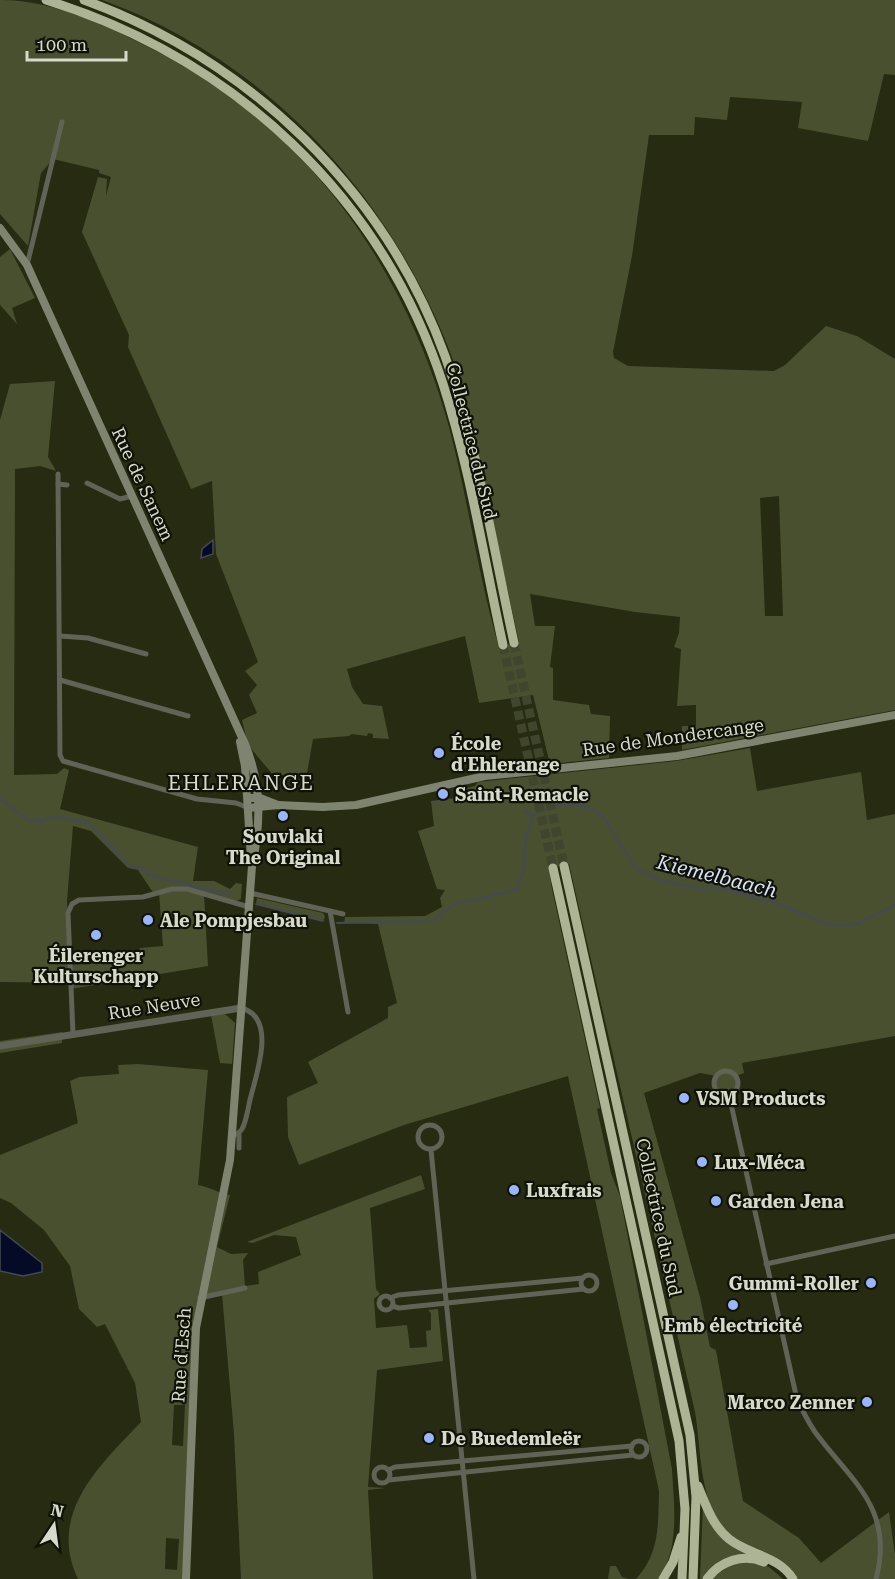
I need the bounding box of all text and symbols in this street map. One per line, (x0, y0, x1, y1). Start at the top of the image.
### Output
scale bar (27, 24, 126, 62)
text: 100 m (36, 34, 87, 55)
street label: Collectrice du Sud (442, 360, 502, 522)
street label: Rue de Sanem (108, 424, 178, 544)
street label: Rue de Mondercange (581, 714, 765, 760)
place label: École d'Ehlerange (451, 732, 560, 775)
marker: École d'Ehlerange (432, 746, 446, 760)
district label: EHLERANGE (168, 771, 314, 795)
place label: Saint-Remacle (455, 784, 589, 805)
marker: Saint-Remacle (436, 787, 450, 801)
marker: Souvlaki The Original (276, 809, 290, 823)
place label: Souvlaki The Original (226, 826, 340, 868)
water label: Kiemelbaach (654, 849, 779, 902)
place label: Ale Pompjesbau (160, 910, 307, 931)
marker: Ale Pompjesbau (141, 913, 155, 927)
marker: Éilerenger Kulturschapp (89, 928, 103, 942)
place label: Éilerenger Kulturschapp (33, 944, 159, 987)
street label: Rue Neuve (106, 988, 202, 1024)
place label: VSM Products (696, 1088, 825, 1109)
marker: VSM Products (677, 1091, 691, 1105)
street label: Collectrice du Sud (632, 1136, 686, 1298)
place label: Lux-Méca (714, 1152, 805, 1173)
marker: Lux-Méca (695, 1155, 709, 1169)
place label: Luxfrais (526, 1180, 602, 1201)
marker: Luxfrais (507, 1183, 521, 1197)
place label: Garden Jena (728, 1191, 844, 1212)
marker: Garden Jena (709, 1194, 723, 1208)
place label: Gummi-Roller (729, 1273, 859, 1294)
marker: Gummi-Roller (864, 1276, 878, 1290)
marker: Emb électricité (726, 1298, 740, 1312)
street label: Rue d'Esch (167, 1306, 195, 1403)
place label: Emb électricité (664, 1315, 803, 1336)
place label: Marco Zenner (727, 1392, 855, 1413)
marker: Marco Zenner (860, 1395, 874, 1409)
place label: De Buedemleër (441, 1428, 581, 1449)
marker: De Buedemleër (422, 1431, 436, 1445)
north arrow (24, 1495, 84, 1555)
text: N (49, 1500, 65, 1522)

